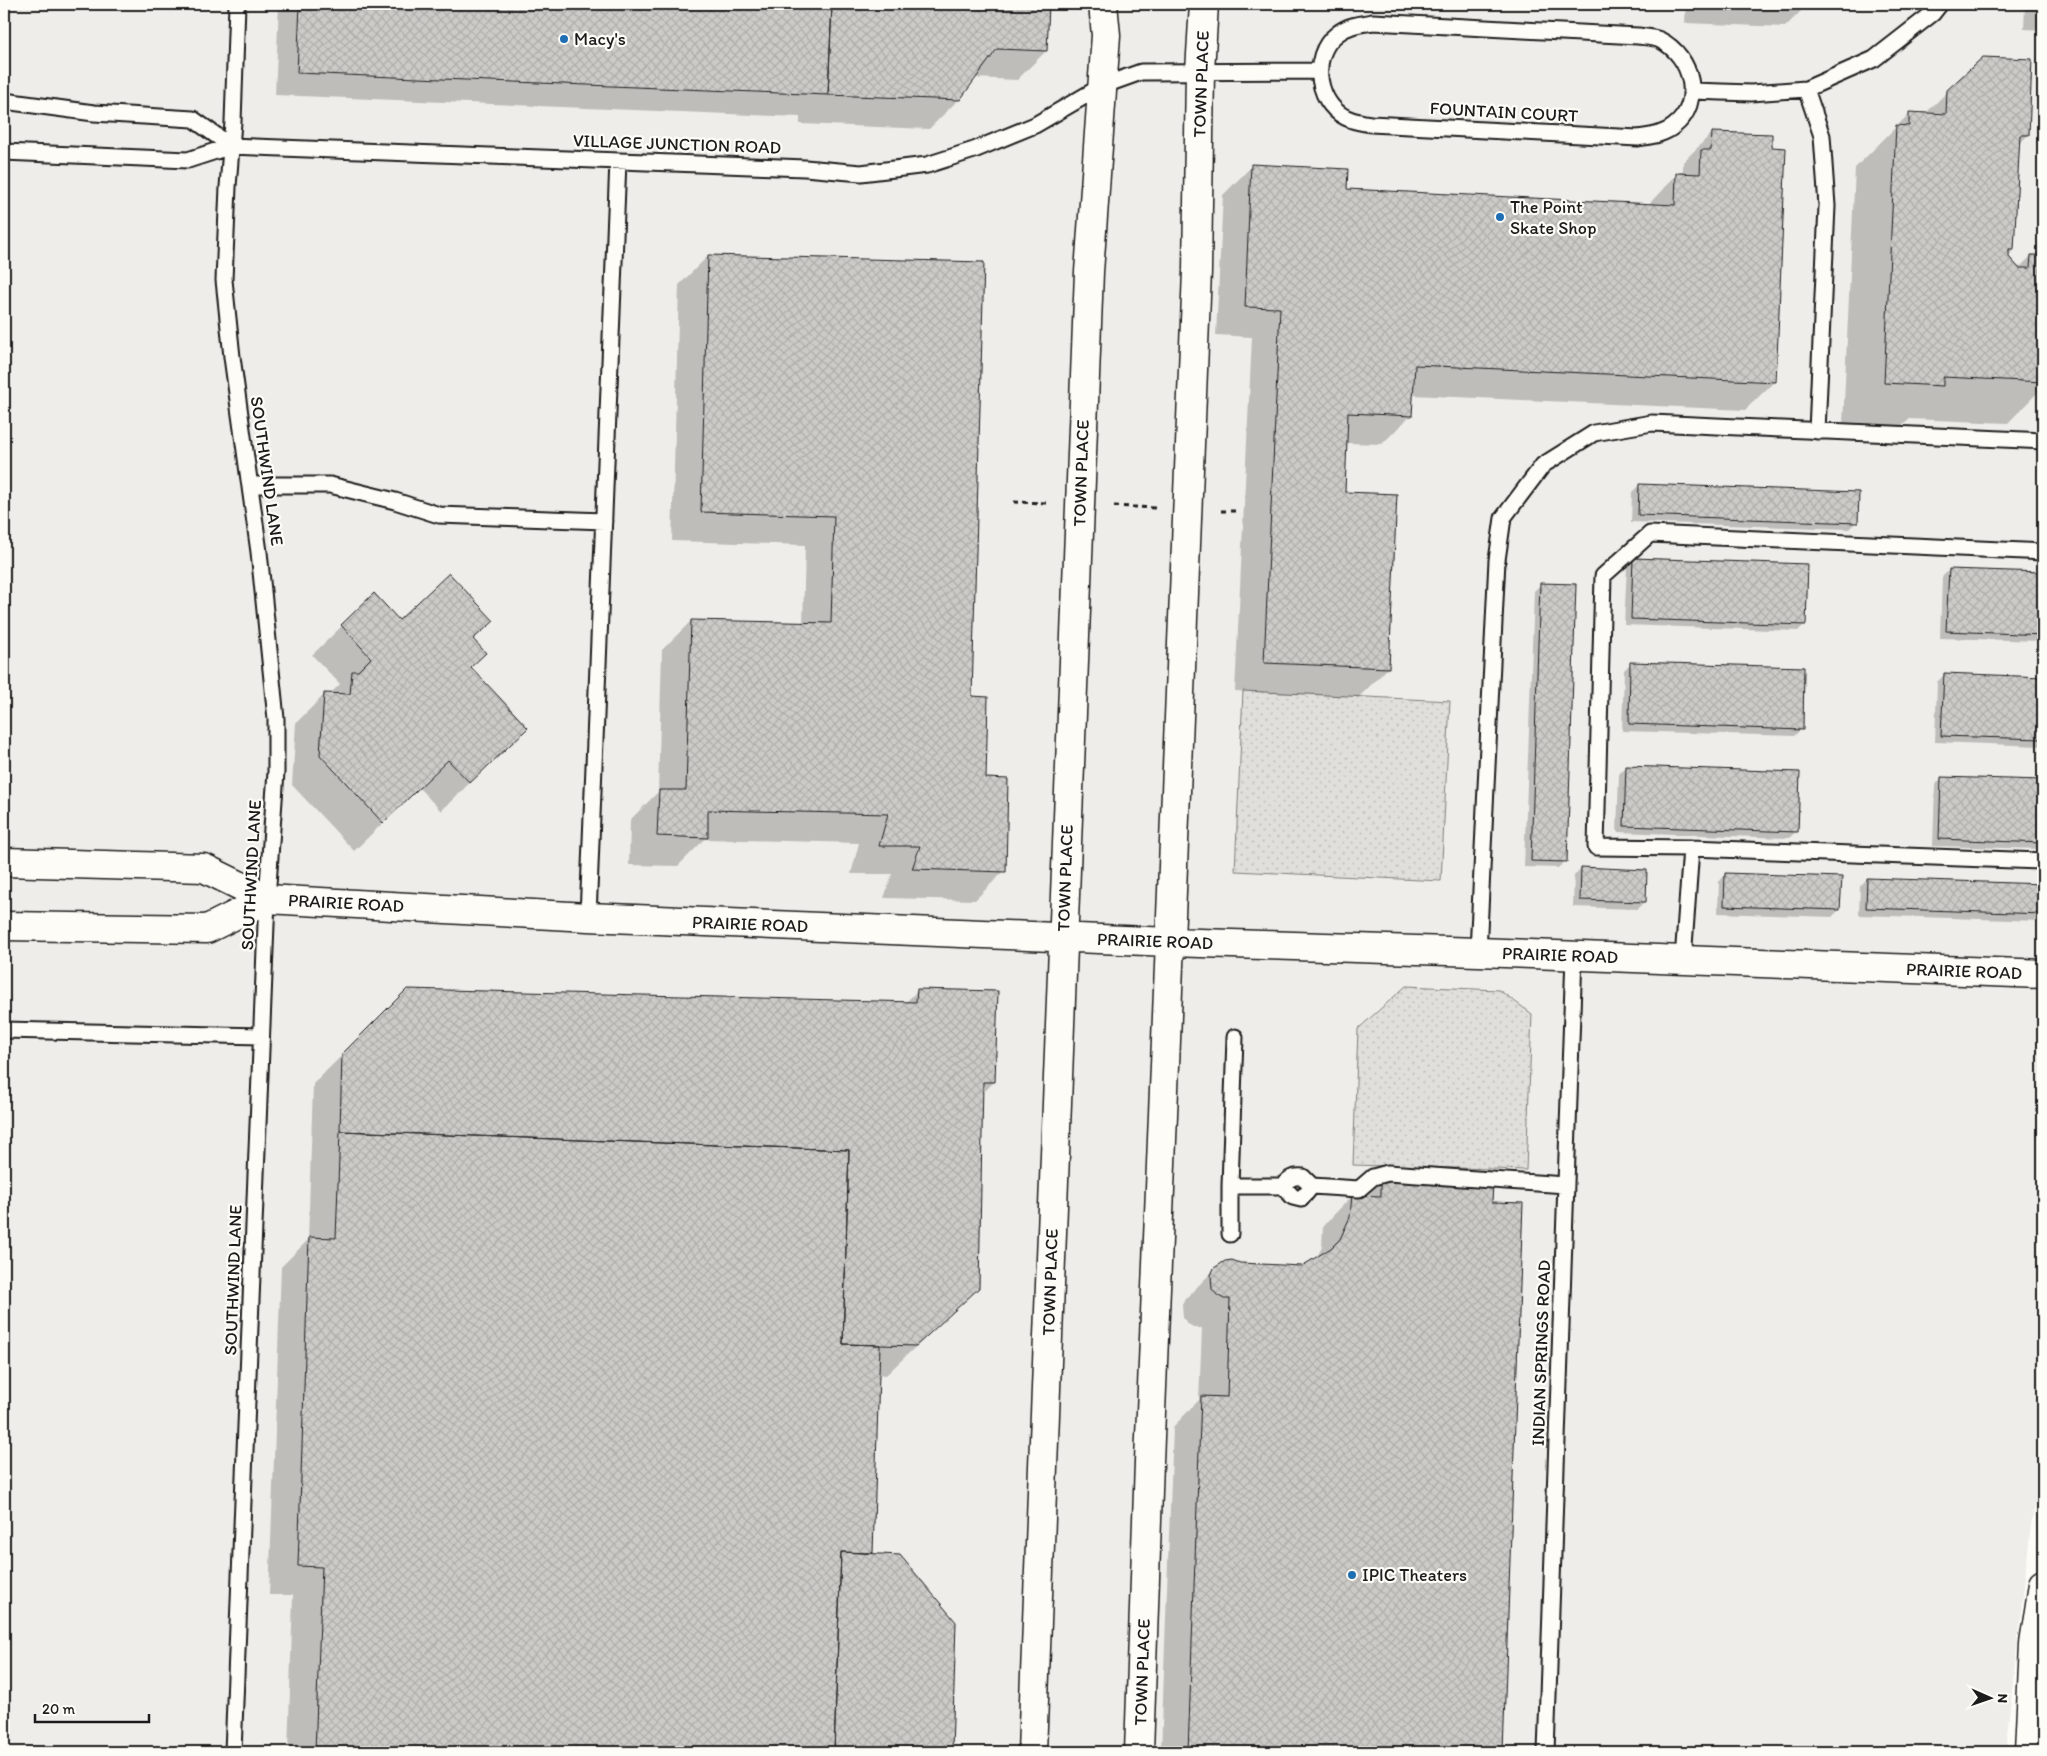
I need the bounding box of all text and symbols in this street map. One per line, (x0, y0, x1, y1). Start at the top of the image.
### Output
place label: Macy's (574, 28, 626, 50)
street label: TOWN PLACE (1188, 30, 1214, 138)
marker: Macy's (558, 33, 570, 45)
street label: FOUNTAIN COURT (1429, 97, 1579, 127)
street label: VILLAGE JUNCTION ROAD (573, 129, 781, 159)
place label: The Point Skate Shop (1510, 196, 1597, 239)
marker: The Point Skate Shop (1494, 211, 1506, 223)
street label: SOUTHWIND LANE (246, 395, 288, 547)
street label: TOWN PLACE (1068, 419, 1094, 527)
street label: SOUTHWIND LANE (236, 799, 266, 951)
street label: TOWN PLACE (1052, 824, 1078, 932)
street label: PRAIRIE ROAD (287, 889, 405, 917)
street label: PRAIRIE ROAD (692, 911, 808, 937)
street label: PRAIRIE ROAD (1097, 928, 1213, 954)
street label: PRAIRIE ROAD (1502, 942, 1618, 968)
street label: PRAIRIE ROAD (1906, 958, 2022, 984)
street label: SOUTHWIND LANE (219, 1204, 247, 1356)
street label: TOWN PLACE (1037, 1228, 1063, 1336)
street label: INDIAN SPRINGS ROAD (1527, 1259, 1555, 1447)
place label: IPIC Theaters (1362, 1564, 1467, 1586)
marker: IPIC Theaters (1346, 1569, 1358, 1581)
street label: TOWN PLACE (1129, 1618, 1155, 1726)
north arrow (1964, 1674, 2014, 1724)
scale bar (35, 1691, 149, 1723)
text: N (1994, 1693, 2011, 1703)
text: 20 m (42, 1700, 76, 1718)

